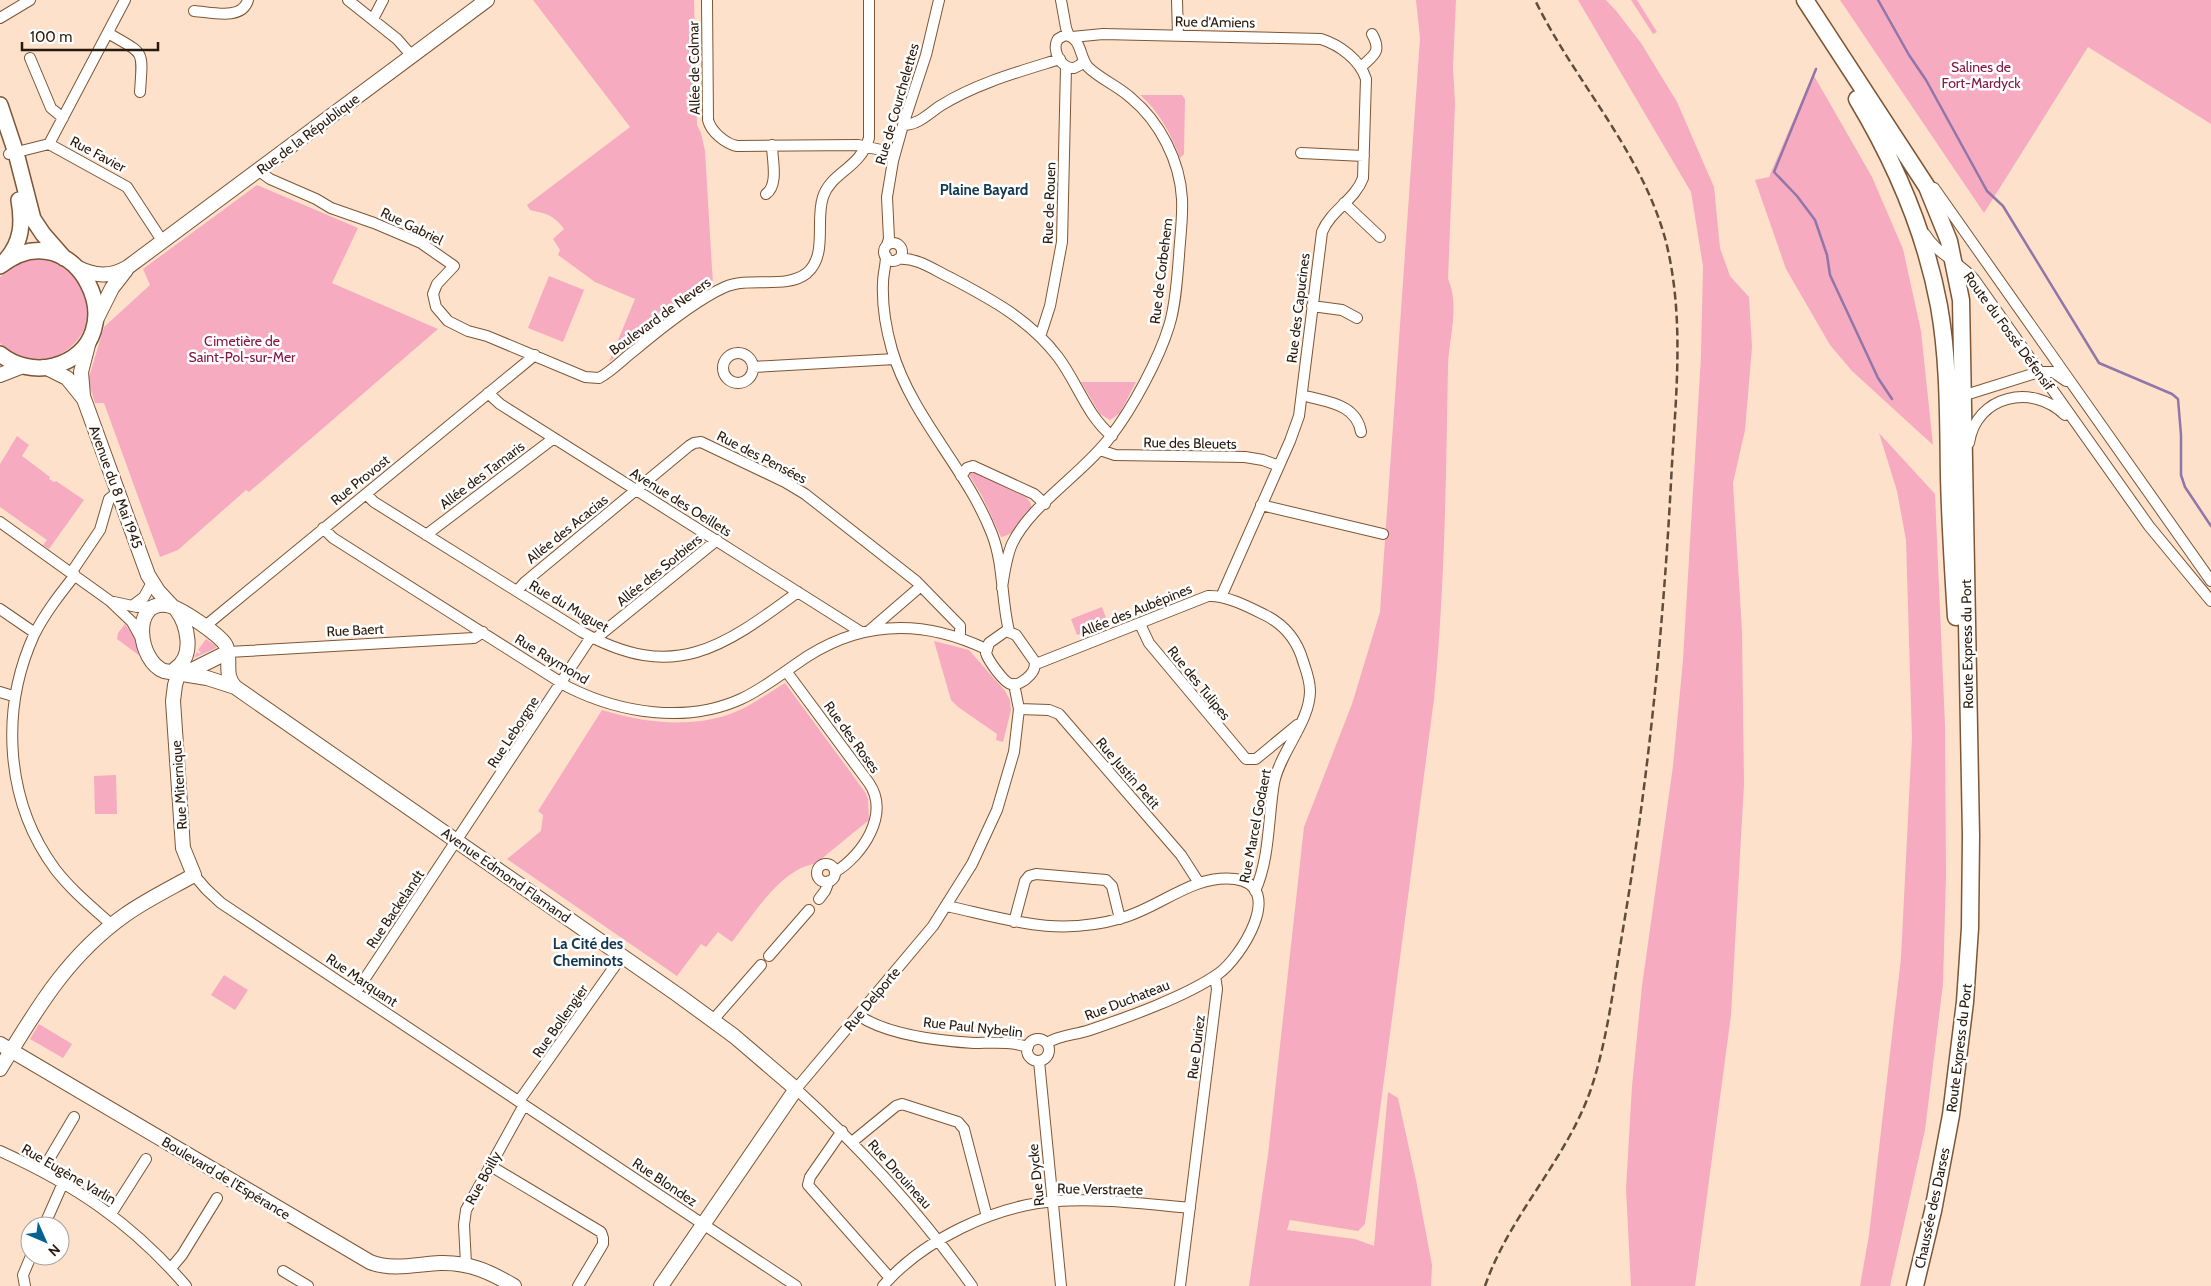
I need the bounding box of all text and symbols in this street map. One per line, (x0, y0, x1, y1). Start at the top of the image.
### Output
street label: Rue d'Amiens (1175, 12, 1255, 32)
scale bar (22, 20, 159, 52)
street label: Allée de Colmar (684, 21, 704, 115)
text: 100 m (30, 28, 72, 46)
street label: Rue de Courchelettes (871, 41, 923, 167)
park label: Salines de Fort-Mardyck (1941, 58, 2021, 92)
street label: Rue de la République (253, 89, 363, 179)
street label: Rue Favier (67, 132, 129, 176)
street label: Rue de Rouen (1039, 161, 1059, 244)
district label: Plaine Bayard (940, 181, 1028, 199)
street label: Rue Gabriel (378, 203, 447, 249)
street label: Rue de Corbehem (1146, 217, 1176, 325)
street label: Rue des Capucines (1282, 252, 1314, 364)
street label: Route du Fossé Défensif (1960, 268, 2058, 394)
street label: Boulevard de Nevers (606, 273, 715, 359)
park label: Cimetière de Saint-Pol-sur-Mer (189, 332, 296, 366)
street label: Avenue du 8 Mai 1945 (85, 423, 147, 551)
street label: Rue des Pensées (714, 427, 810, 487)
street label: Rue des Bleuets (1143, 433, 1237, 453)
street label: Allée des Tamaris (436, 437, 528, 513)
street label: Rue Provost (327, 451, 393, 509)
street label: Avenue des Oeillets (627, 464, 735, 541)
street label: Allée des Acacias (523, 490, 612, 567)
street label: Allée des Sorbiers (613, 530, 706, 610)
street label: Rue du Muguet (526, 576, 612, 636)
street label: Allée des Aubépines (1078, 579, 1195, 641)
street label: Route Express du Port (1957, 579, 1977, 709)
street label: Rue Baert (326, 619, 384, 640)
street label: Rue Raymond (512, 630, 592, 688)
street label: Rue des Tulipes (1164, 642, 1235, 724)
street label: Rue Leborgne (483, 693, 543, 771)
street label: Rue des Roses (820, 698, 884, 777)
street label: Rue Justin Petit (1092, 734, 1164, 813)
street label: Rue Miternique (167, 740, 191, 830)
street label: Rue Marcel Godaert (1235, 767, 1275, 885)
street label: Avenue Edmond Flamand (438, 824, 574, 926)
street label: Rue Backelandt (362, 866, 428, 952)
district label: La Cité des Cheminots (553, 935, 623, 970)
street label: Rue Marquant (323, 949, 401, 1011)
street label: Rue Delporte (840, 963, 904, 1035)
street label: Rue Duchateau (1082, 976, 1172, 1024)
street label: Rue Bollengier (528, 980, 592, 1061)
street label: Route Express du Port (1942, 982, 1976, 1113)
street label: Rue Paul Nybelin (922, 1013, 1024, 1041)
street label: Rue Duriez (1183, 1013, 1209, 1080)
street label: Boulevard de l'Espérance (158, 1132, 294, 1224)
street label: Rue Drouineau (864, 1136, 936, 1212)
street label: Rue Eugène Varlin (18, 1140, 120, 1208)
street label: Rue Dycke (1024, 1143, 1048, 1207)
street label: Chaussée des Darses (1910, 1146, 1954, 1270)
street label: Rue Boilly (461, 1148, 505, 1208)
street label: Rue Blondez (629, 1154, 701, 1211)
street label: Rue Verstraete (1057, 1179, 1143, 1199)
north arrow (20, 1216, 70, 1266)
text: N (44, 1240, 64, 1260)

